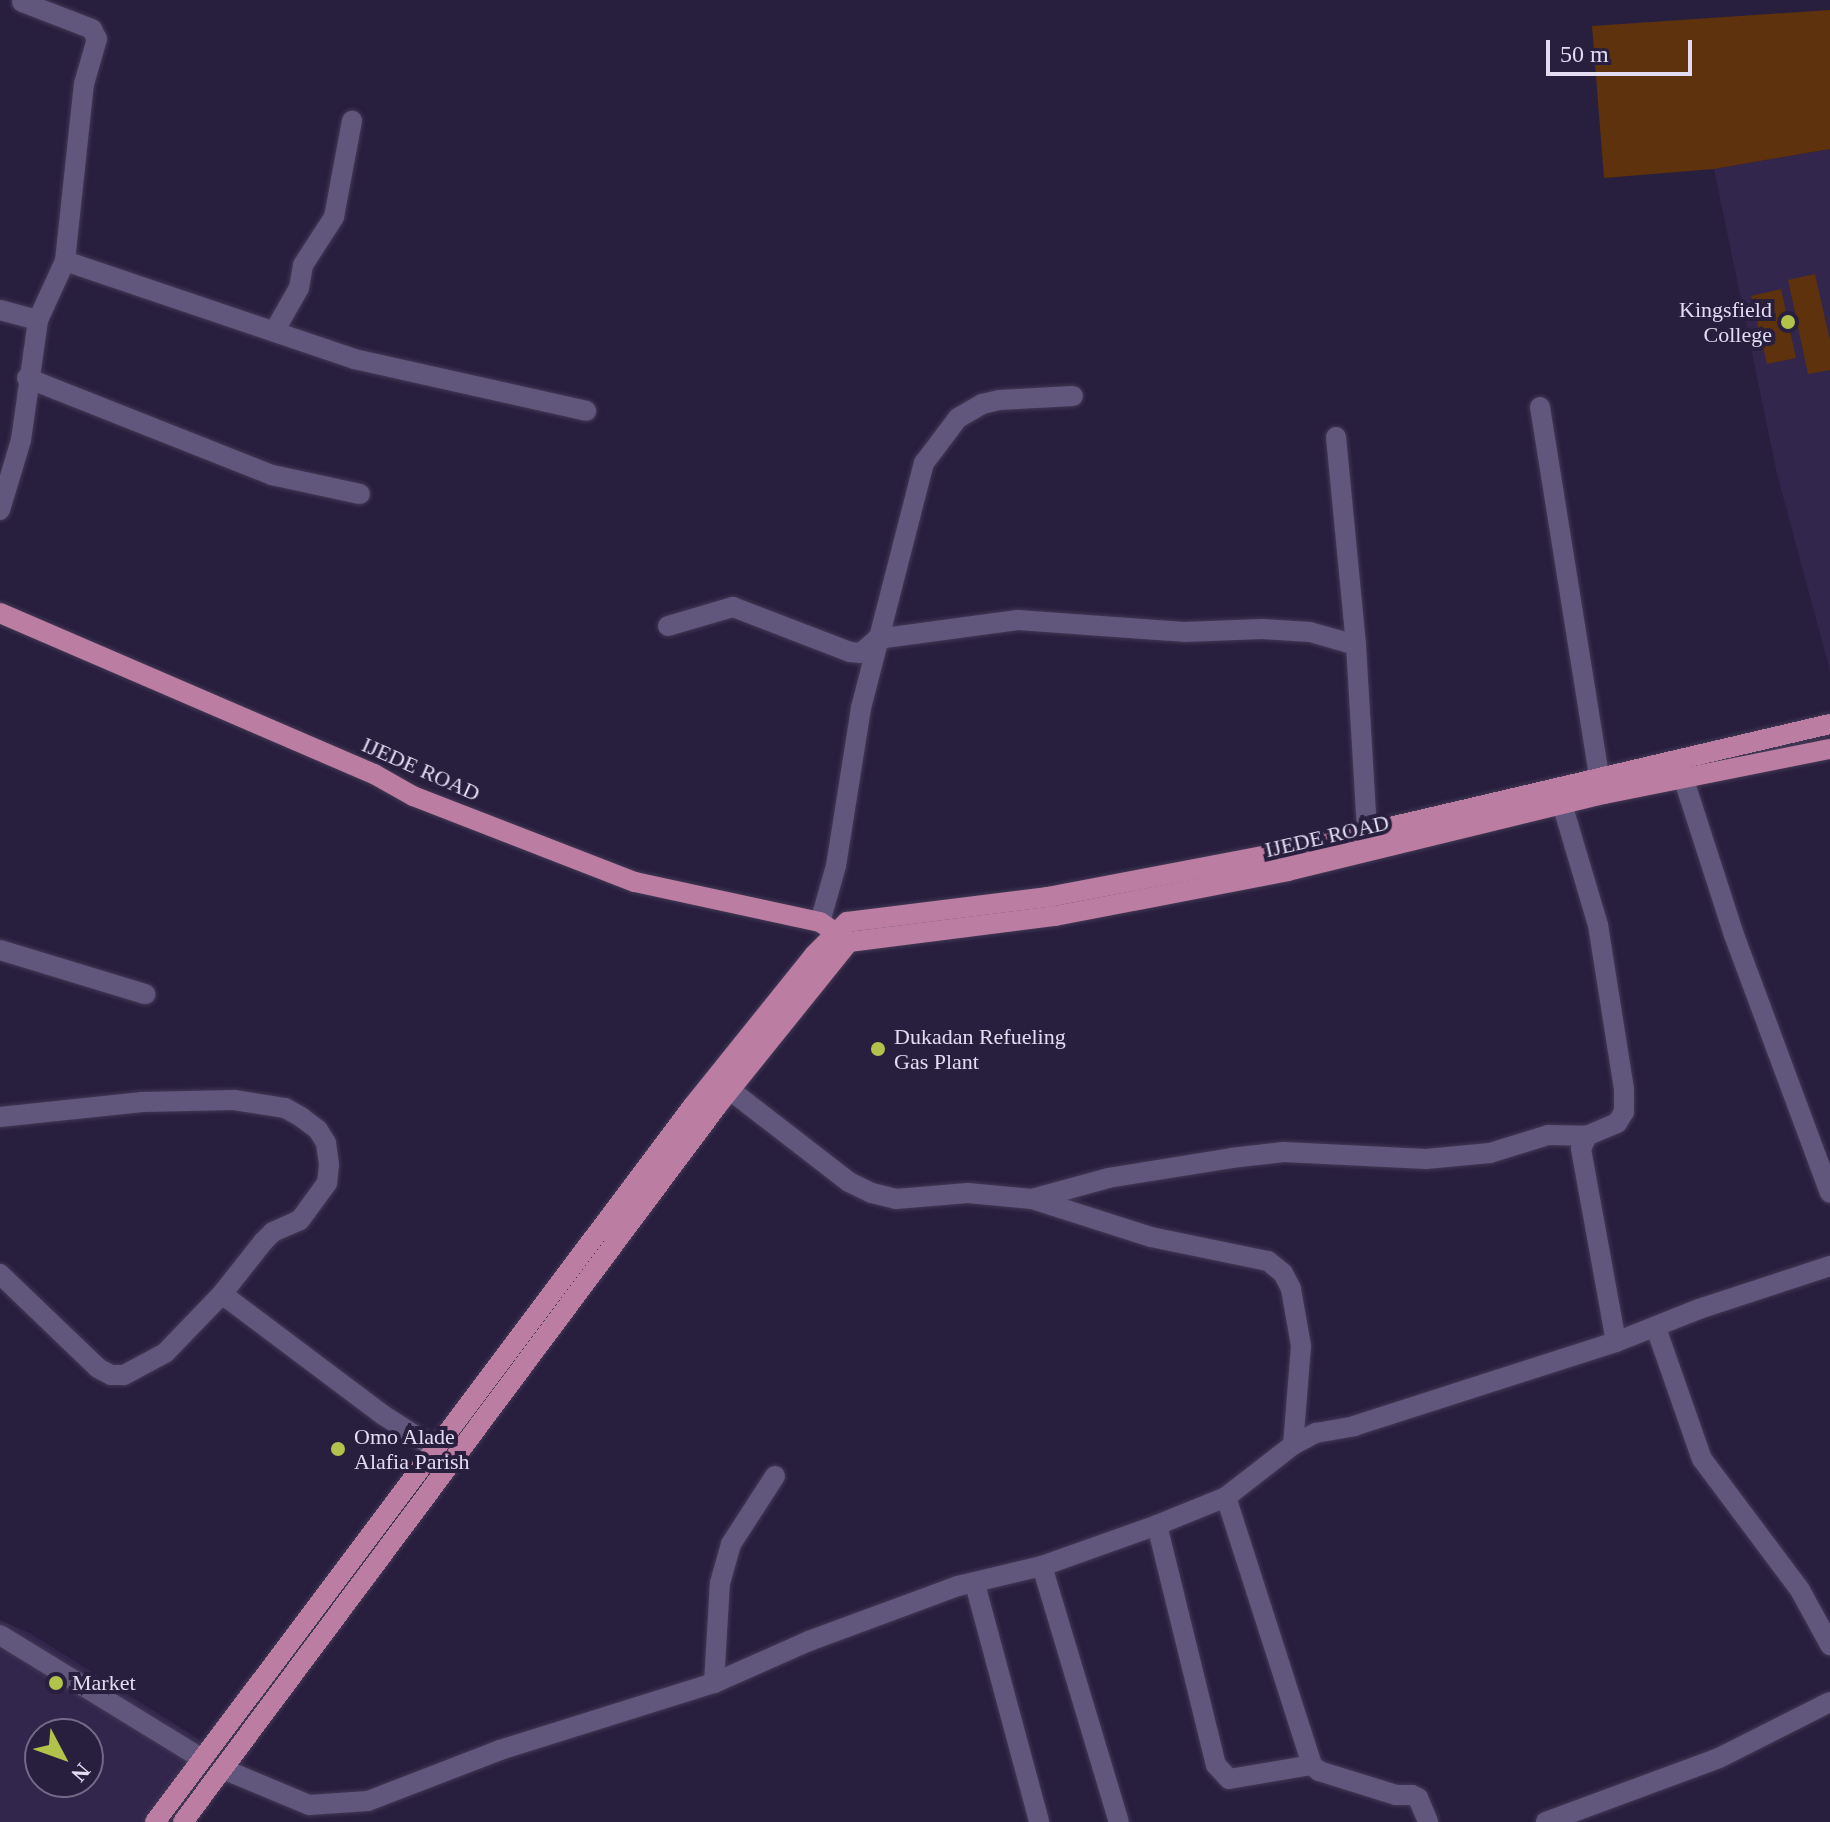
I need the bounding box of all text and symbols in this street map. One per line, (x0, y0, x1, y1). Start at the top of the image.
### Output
scale bar (1550, 24, 1696, 74)
text: 50 m (1560, 41, 1609, 67)
place label: Kingsfield College (1679, 296, 1772, 348)
marker: Kingsfield College (1779, 313, 1797, 331)
street label: IJEDE ROAD (358, 731, 484, 807)
street label: IJEDE ROAD (1262, 809, 1392, 863)
place label: Dukadan Refueling Gas Plant (894, 1023, 1066, 1074)
marker: Dukadan Refueling Gas Plant (869, 1040, 887, 1058)
place label: Omo Alade Alafia Parish (354, 1423, 469, 1474)
marker: Omo Alade Alafia Parish (329, 1440, 347, 1458)
place label: Market (72, 1670, 136, 1696)
marker: Market (47, 1674, 65, 1692)
north arrow (24, 1718, 104, 1798)
text: N (66, 1759, 96, 1787)

